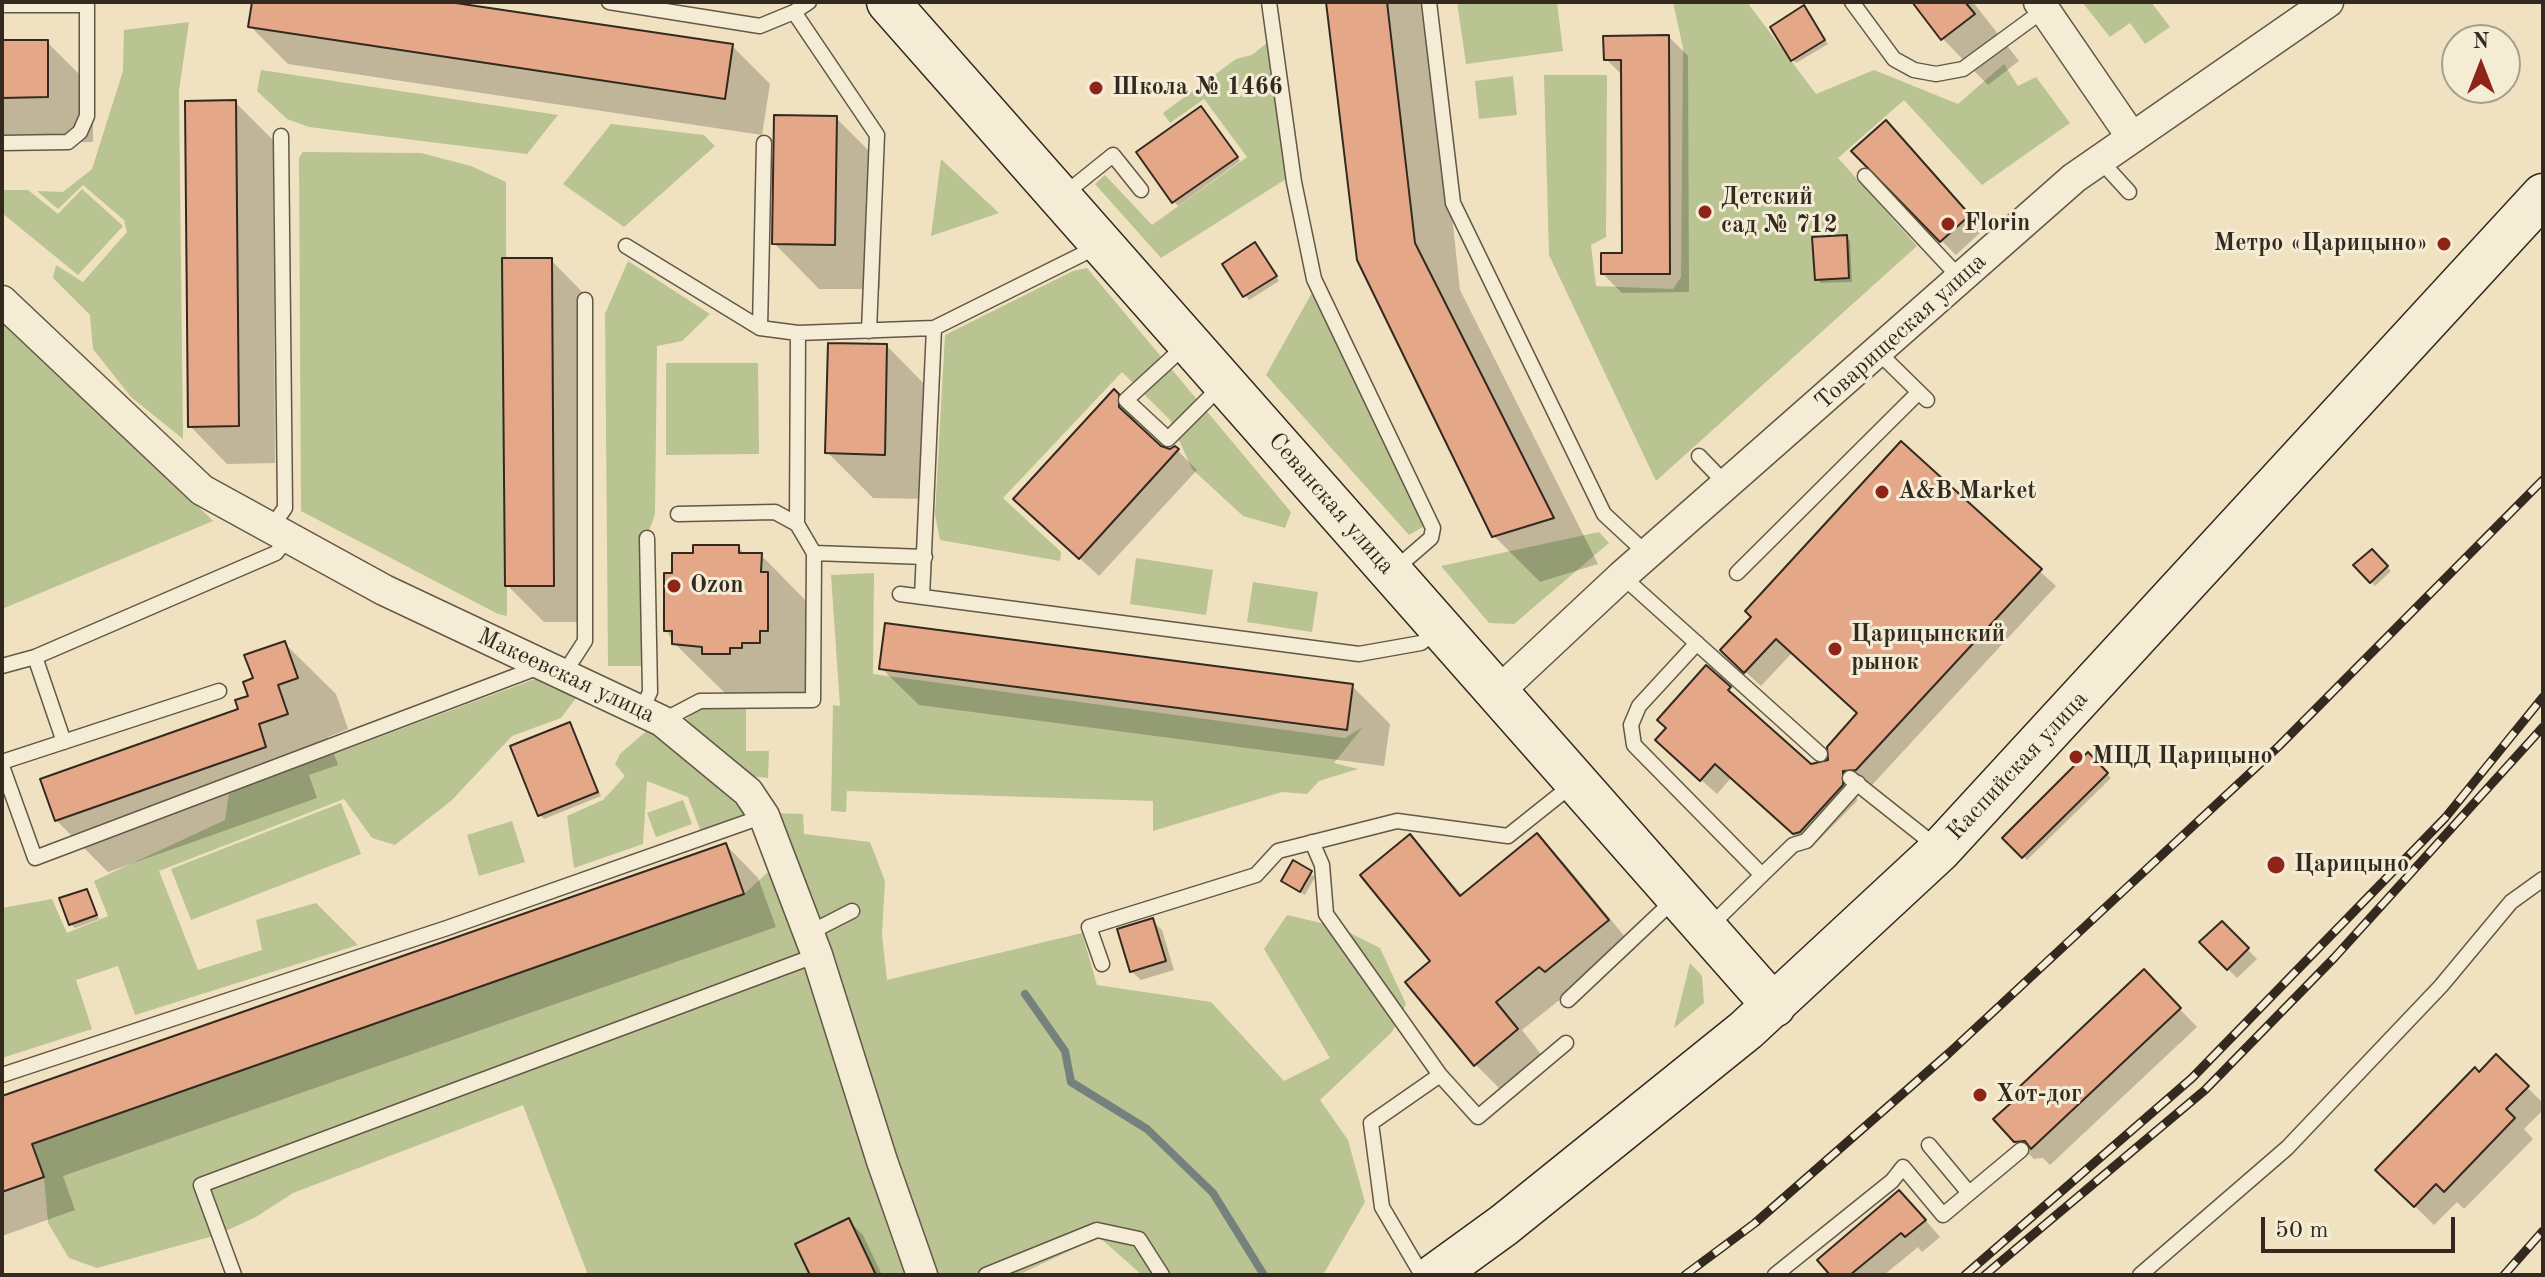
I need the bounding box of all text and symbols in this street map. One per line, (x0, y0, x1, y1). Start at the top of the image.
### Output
north arrow (2441, 24, 2521, 104)
text: N (2473, 31, 2489, 53)
place label: Школа № 1466 (1112, 74, 1283, 102)
marker: Школа № 1466 (1087, 79, 1105, 97)
place label: Детский сад № 712 (1721, 184, 1838, 240)
marker: Детский сад № 712 (1696, 203, 1714, 221)
place label: Florin (1964, 210, 2030, 238)
marker: Florin (1939, 215, 1957, 233)
place label: Метро «Царицыно» (2214, 230, 2428, 258)
marker: Метро «Царицыно» (2435, 235, 2453, 253)
street label: Товарищеская улица (1809, 248, 1993, 416)
street label: Севанская улица (1262, 427, 1400, 581)
place label: A&B Market (1898, 478, 2036, 506)
marker: A&B Market (1873, 483, 1891, 501)
place label: Ozon (690, 572, 744, 600)
marker: Ozon (665, 577, 683, 595)
place label: Царицынский рынок (1851, 621, 2005, 677)
street label: Макеевская улица (473, 622, 659, 730)
marker: Царицынский рынок (1826, 640, 1844, 658)
street label: Каспийская улица (1941, 685, 2095, 847)
place label: МЦД Царицыно (2092, 743, 2273, 771)
marker: МЦД Царицыно (2067, 748, 2085, 766)
place label: Царицыно (2294, 851, 2409, 879)
marker: Царицыно (2265, 854, 2287, 876)
place label: Хот-дог (1996, 1081, 2082, 1109)
marker: Хот-дог (1971, 1086, 1989, 1104)
scale bar (2265, 1201, 2459, 1251)
text: 50 m (2275, 1219, 2329, 1243)

